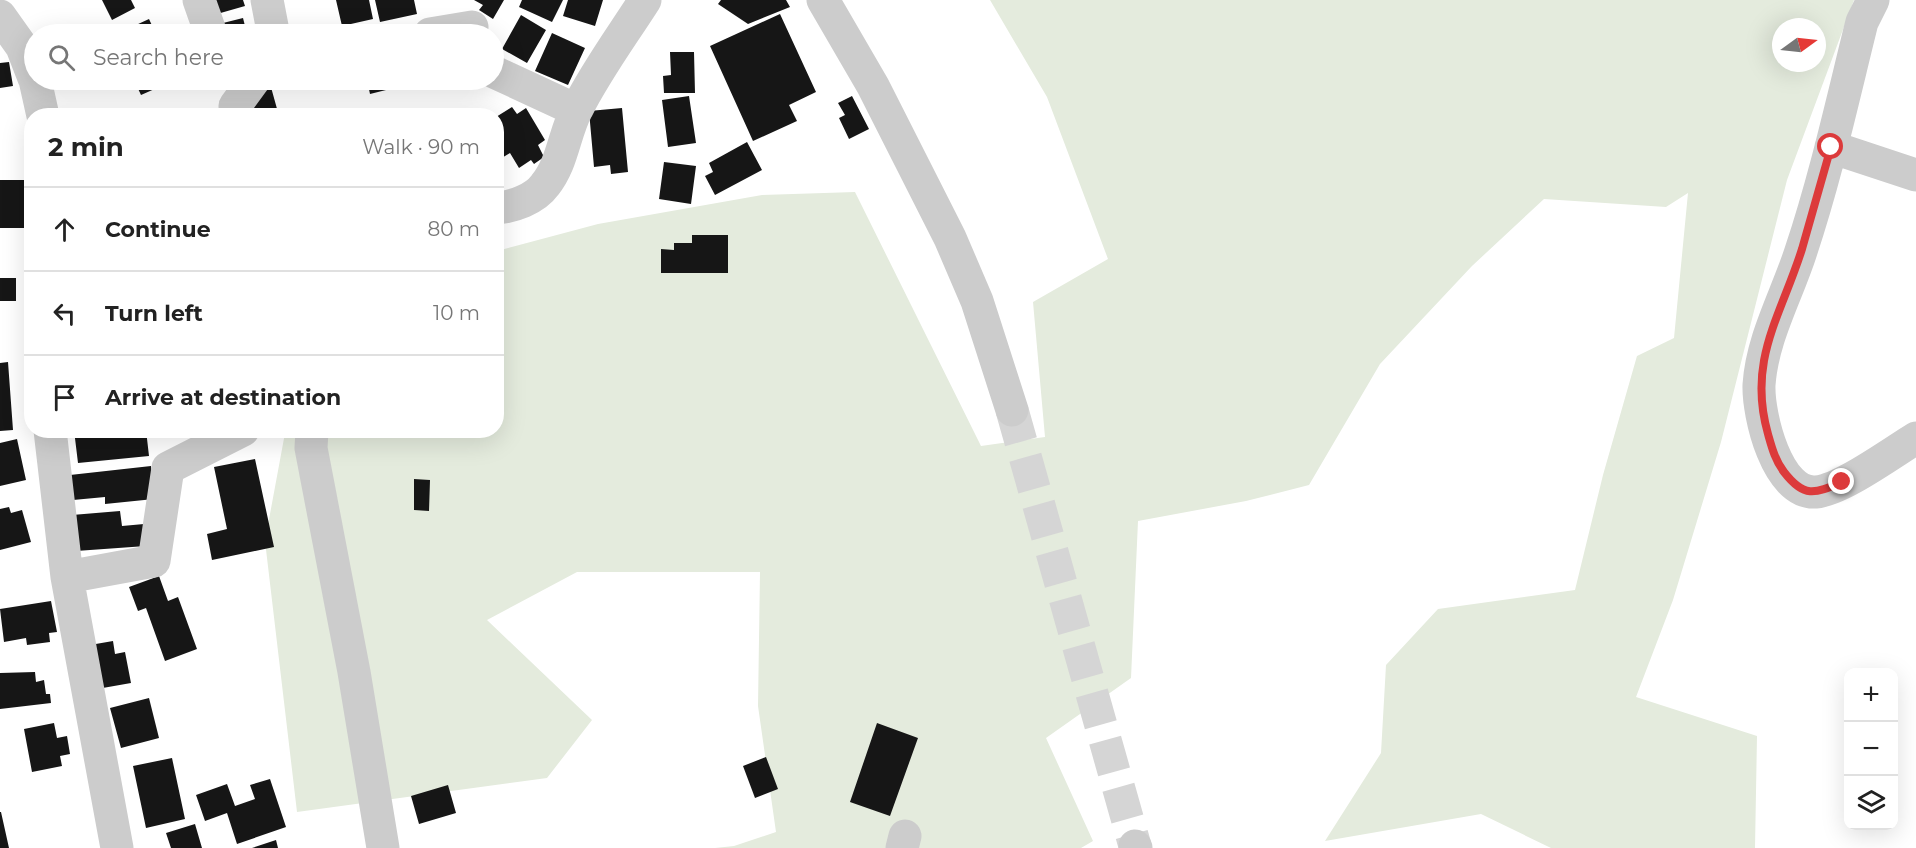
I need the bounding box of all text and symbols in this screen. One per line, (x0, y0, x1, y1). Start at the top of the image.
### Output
north arrow (1772, 18, 1826, 72)
search box (24, 24, 504, 90)
icon: search (45, 41, 78, 74)
text: Search here (93, 44, 224, 71)
text: 2 min (48, 131, 124, 163)
route start (1817, 133, 1843, 159)
text: Walk · 90 m (362, 135, 480, 159)
icon: ahead (48, 213, 81, 246)
text: Continue (105, 216, 211, 243)
text: 80 m (428, 217, 480, 241)
icon: left (48, 297, 81, 330)
text: Turn left (105, 300, 203, 327)
text: 10 m (433, 301, 480, 325)
icon: arrive (48, 381, 81, 414)
text: Arrive at destination (105, 384, 341, 411)
route end (1828, 468, 1854, 494)
map controls (1844, 668, 1898, 830)
button: + (1844, 668, 1898, 722)
button: − (1844, 722, 1898, 776)
button: layers (1844, 776, 1898, 830)

